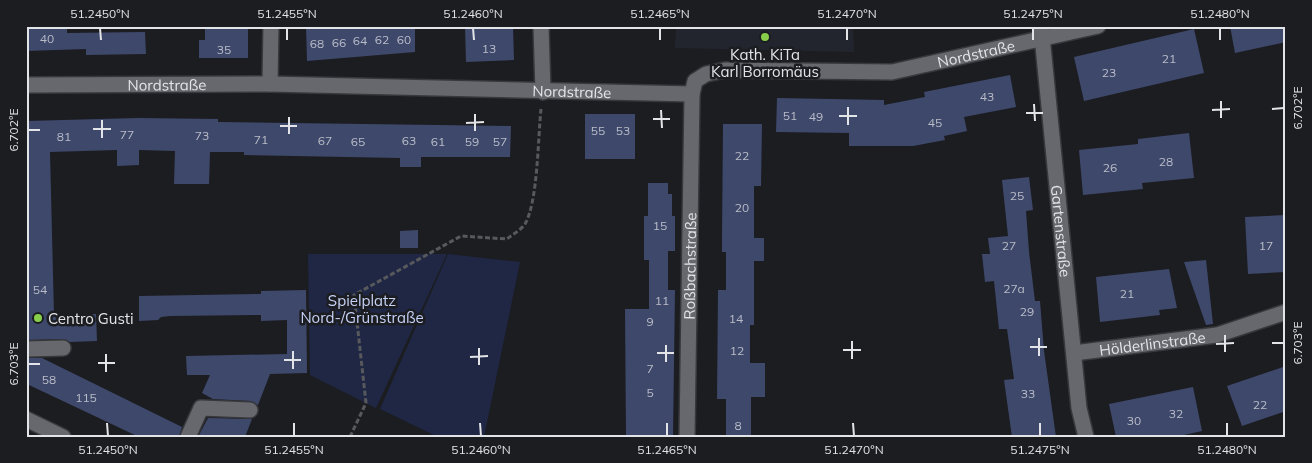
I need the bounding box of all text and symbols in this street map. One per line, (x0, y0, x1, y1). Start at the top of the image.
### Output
text: 51.2450°N (70, 6, 130, 21)
text: 51.2455°N (257, 6, 317, 21)
text: 51.2460°N (443, 6, 503, 21)
text: 51.2465°N (630, 6, 690, 21)
text: 51.2470°N (817, 6, 877, 21)
text: 51.2475°N (1003, 6, 1063, 21)
text: 51.2480°N (1190, 6, 1250, 21)
house number: 40 (40, 31, 54, 46)
marker: Kath. KiTa Karl Borromäus (759, 31, 771, 43)
house number: 62 (375, 32, 389, 47)
house number: 60 (397, 32, 411, 47)
house number: 64 (353, 33, 367, 48)
house number: 66 (332, 35, 346, 50)
street label: Nordstraße (935, 35, 1017, 71)
house number: 68 (310, 36, 324, 51)
house number: 13 (482, 41, 496, 56)
house number: 35 (217, 42, 231, 57)
place label: Kath. KiTa Karl Borromäus (711, 45, 819, 81)
house number: 21 (1162, 51, 1176, 66)
house number: 23 (1102, 65, 1116, 80)
street label: Nordstraße (128, 75, 206, 94)
street label: Nordstraße (532, 81, 612, 102)
text: 6.702°E (1290, 86, 1305, 130)
house number: 43 (980, 89, 994, 104)
text: 6.702°E (6, 108, 21, 152)
house number: 51 (783, 108, 797, 123)
house number: 49 (809, 109, 823, 124)
house number: 45 (928, 115, 942, 130)
house number: 55 (591, 123, 605, 138)
house number: 53 (616, 123, 630, 138)
house number: 77 (120, 127, 134, 142)
house number: 73 (195, 128, 209, 143)
house number: 81 (57, 129, 71, 144)
house number: 71 (254, 132, 268, 147)
house number: 67 (318, 133, 332, 148)
house number: 63 (402, 133, 416, 148)
house number: 65 (351, 134, 365, 149)
house number: 61 (431, 134, 445, 149)
house number: 59 (465, 134, 479, 149)
house number: 57 (493, 134, 507, 149)
house number: 22 (735, 148, 749, 163)
house number: 28 (1159, 154, 1173, 169)
house number: 26 (1103, 160, 1117, 175)
street label: Gartenstraße (1047, 184, 1075, 278)
house number: 25 (1010, 188, 1024, 203)
house number: 20 (735, 200, 749, 215)
street label: Roßbachstraße (679, 212, 700, 320)
house number: 15 (653, 218, 667, 233)
house number: 27 (1002, 238, 1016, 253)
house number: 17 (1259, 238, 1273, 253)
house number: 27a (1003, 281, 1025, 296)
house number: 54 (33, 282, 47, 297)
house number: 21 (1120, 286, 1134, 301)
park label: Spielplatz Nord-/Grünstraße (300, 291, 424, 327)
house number: 11 (655, 293, 669, 308)
house number: 29 (1020, 304, 1034, 319)
place label: Centro Gusti (48, 309, 134, 328)
house number: 14 (729, 311, 743, 326)
marker: Centro Gusti (32, 312, 44, 324)
house number: 9 (646, 314, 654, 329)
text: 6.703°E (1290, 321, 1305, 365)
street label: Hölderlinstraße (1098, 327, 1207, 359)
text: 6.703°E (6, 342, 21, 386)
house number: 12 (730, 343, 744, 358)
house number: 7 (646, 361, 654, 376)
house number: 58 (42, 372, 56, 387)
house number: 5 (646, 385, 654, 400)
house number: 33 (1021, 386, 1035, 401)
house number: 115 (75, 390, 97, 405)
house number: 22 (1253, 397, 1267, 412)
house number: 32 (1169, 406, 1183, 421)
house number: 30 (1127, 413, 1141, 428)
house number: 8 (734, 418, 742, 433)
text: 51.2450°N (78, 442, 138, 457)
text: 51.2455°N (264, 442, 324, 457)
text: 51.2460°N (451, 442, 511, 457)
text: 51.2465°N (637, 442, 697, 457)
text: 51.2470°N (824, 442, 884, 457)
text: 51.2475°N (1010, 442, 1070, 457)
text: 51.2480°N (1197, 442, 1257, 457)

